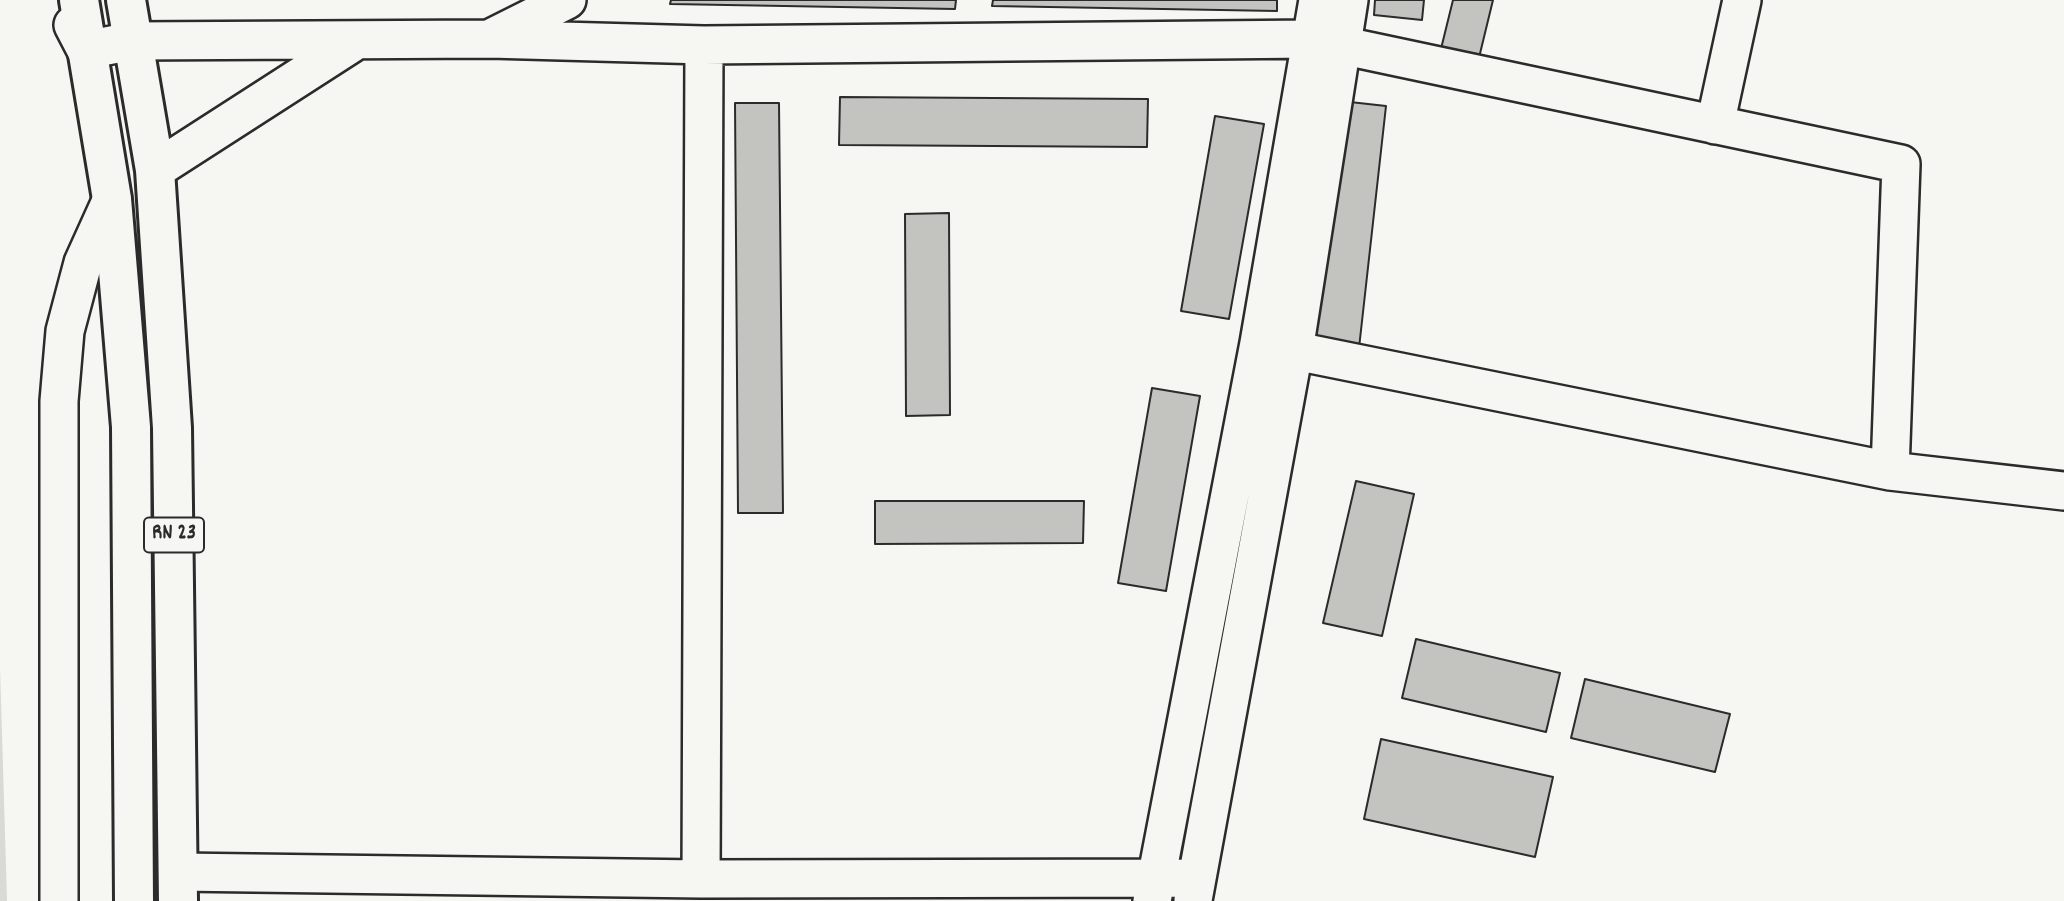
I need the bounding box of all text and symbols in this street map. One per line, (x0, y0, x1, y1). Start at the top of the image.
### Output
road number: RN 23 (144, 518, 204, 552)

